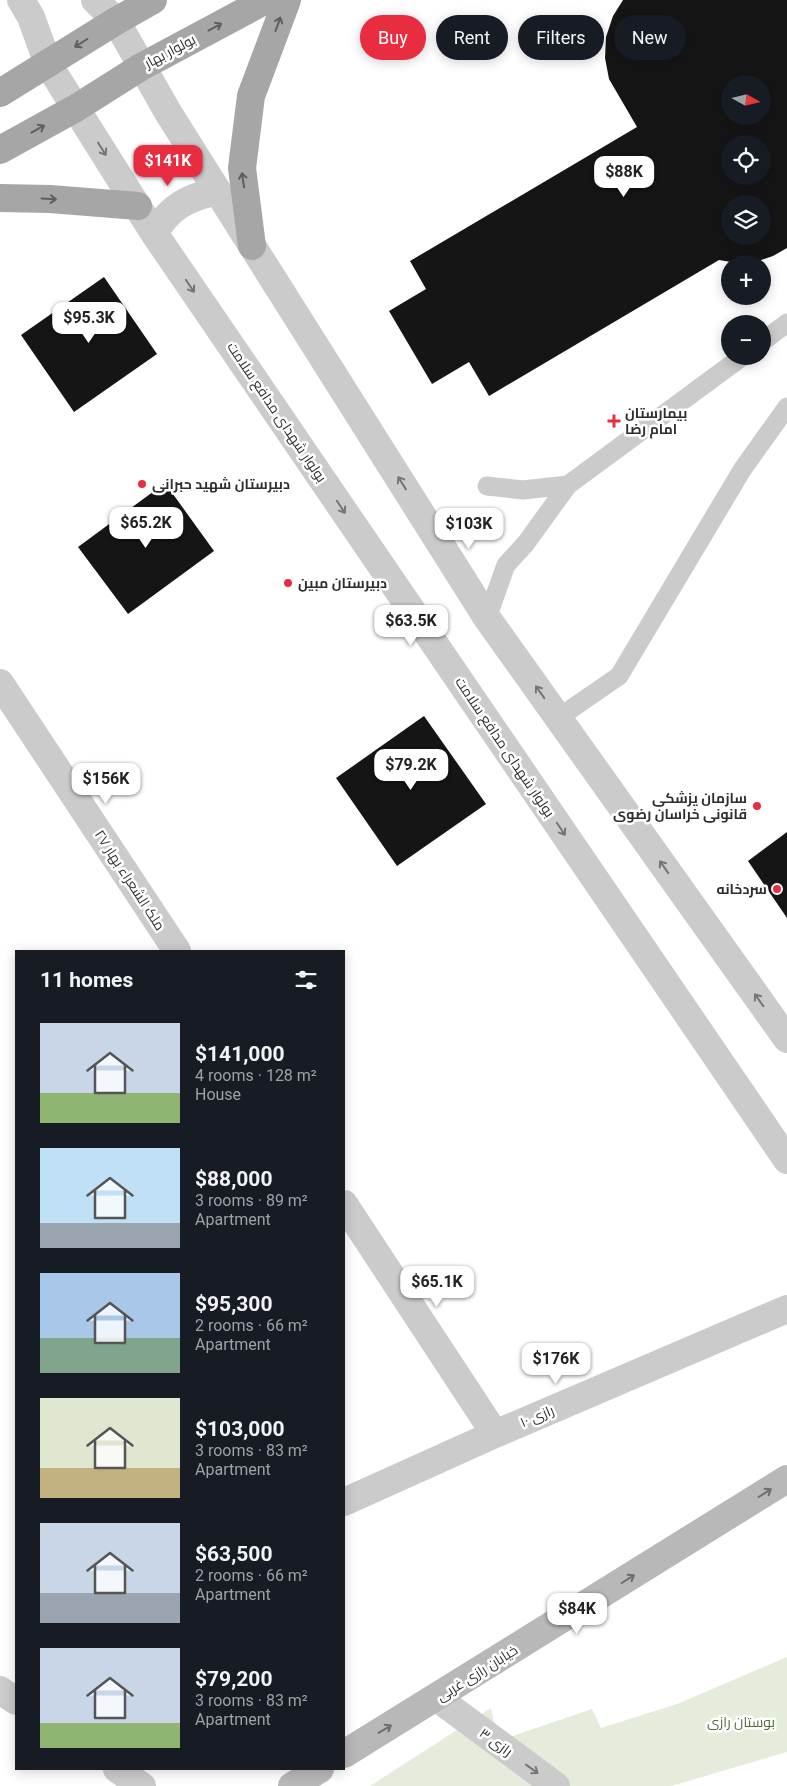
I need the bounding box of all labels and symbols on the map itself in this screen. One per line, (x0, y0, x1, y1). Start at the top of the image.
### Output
one-way arrow (274, 16, 283, 32)
one-way arrow (207, 22, 222, 31)
street label: بولوار بهار (141, 31, 198, 72)
one-way arrow (75, 38, 89, 48)
north arrow (721, 75, 771, 125)
one-way arrow (30, 123, 44, 133)
one-way arrow (97, 142, 107, 156)
pin: $141K (133, 144, 203, 187)
pin: $88K (594, 156, 654, 198)
one-way arrow (238, 173, 248, 189)
one-way arrow (40, 194, 56, 204)
one-way arrow (185, 278, 195, 292)
pin: $95.3K (48, 302, 130, 344)
street label: بولوار شهدای مدافع سلامت (223, 339, 330, 486)
place label: بیمارستان امام رضا (625, 405, 687, 439)
marker: بیمارستان امام رضا (607, 414, 621, 428)
place label: دبیرستان شهید حبرانی (152, 476, 290, 493)
one-way arrow (397, 477, 407, 491)
marker: دبیرستان شهید حبرانی (136, 478, 148, 490)
one-way arrow (336, 499, 346, 513)
pin: $65.2K (105, 506, 187, 549)
pin: $103K (434, 508, 504, 550)
place label: دبیرستان مبین (298, 575, 387, 592)
marker: دبیرستان مبین (282, 577, 294, 589)
pin: $63.5K (370, 604, 452, 647)
street label: بولوار شهدای مدافع سلامت (451, 674, 558, 821)
one-way arrow (535, 685, 545, 699)
pin: $79.2K (370, 748, 452, 791)
pin: $156K (71, 762, 141, 805)
place label: سازمان پزشکی قانونی خراسان رضوی (613, 790, 747, 823)
marker: سازمان پزشکی قانونی خراسان رضوی (751, 800, 763, 812)
one-way arrow (556, 821, 566, 835)
street label: ملک الشعراء بهار ۲۷ (92, 827, 168, 933)
one-way arrow (659, 860, 669, 874)
place label: سردخانه (717, 881, 767, 898)
marker: سردخانه (771, 883, 783, 895)
one-way arrow (754, 993, 764, 1007)
pin: $65.1K (396, 1266, 478, 1308)
pin: $176K (521, 1342, 591, 1385)
street label: رازی ۱۰ (518, 1402, 556, 1430)
one-way arrow (758, 1487, 772, 1497)
one-way arrow (620, 1573, 634, 1583)
pin: $84K (547, 1592, 607, 1635)
street label: خیابان رازی غربی (434, 1642, 520, 1704)
park label: بوستان رازی (707, 1714, 775, 1730)
one-way arrow (378, 1724, 392, 1734)
street label: رازی ۳ (476, 1725, 516, 1759)
one-way arrow (525, 1764, 539, 1774)

